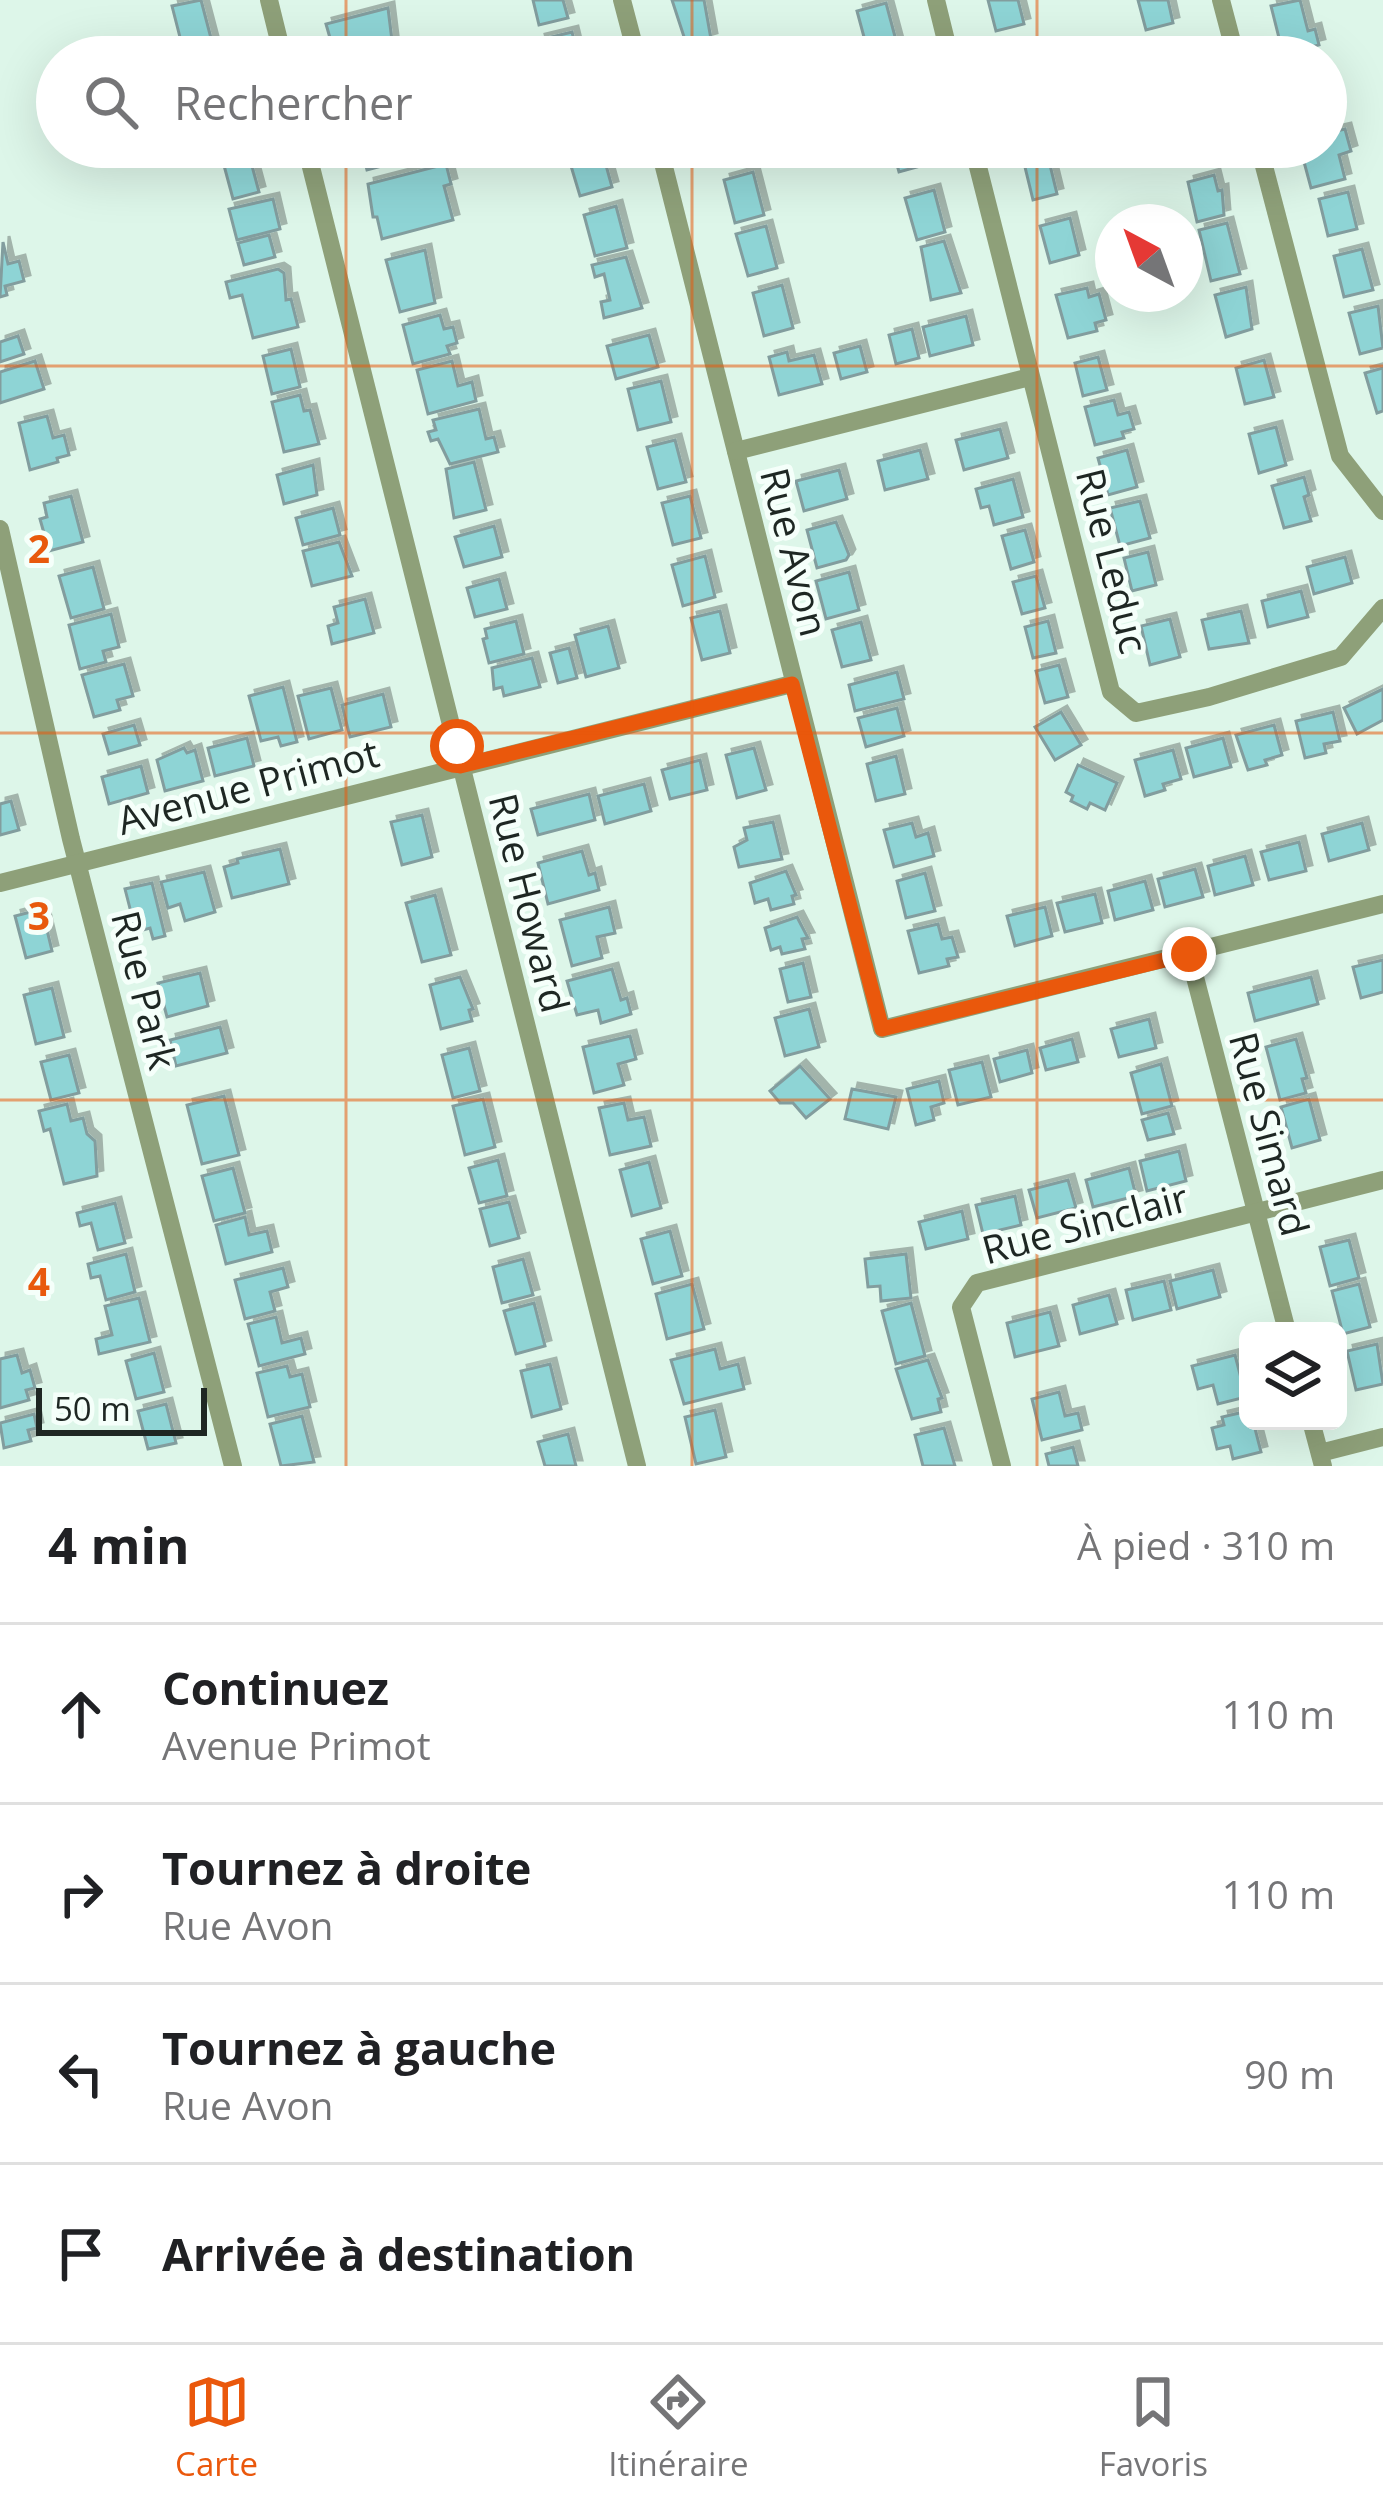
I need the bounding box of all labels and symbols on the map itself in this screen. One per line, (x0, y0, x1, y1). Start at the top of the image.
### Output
north arrow (1095, 204, 1203, 312)
street label: Rue Avon (749, 462, 842, 641)
street label: Rue Leduc (1065, 463, 1162, 659)
text: 2 (28, 521, 50, 574)
route start (430, 719, 484, 773)
street label: Avenue Primot (111, 725, 384, 846)
street label: Rue Howard (478, 788, 583, 1018)
text: 3 (28, 888, 50, 941)
street label: Rue Park (100, 905, 191, 1075)
route end (1162, 927, 1216, 981)
street label: Rue Simard (1218, 1026, 1323, 1241)
street label: Rue Sinclair (976, 1170, 1194, 1275)
text: 4 (28, 1254, 50, 1307)
scale bar (36, 1382, 207, 1435)

